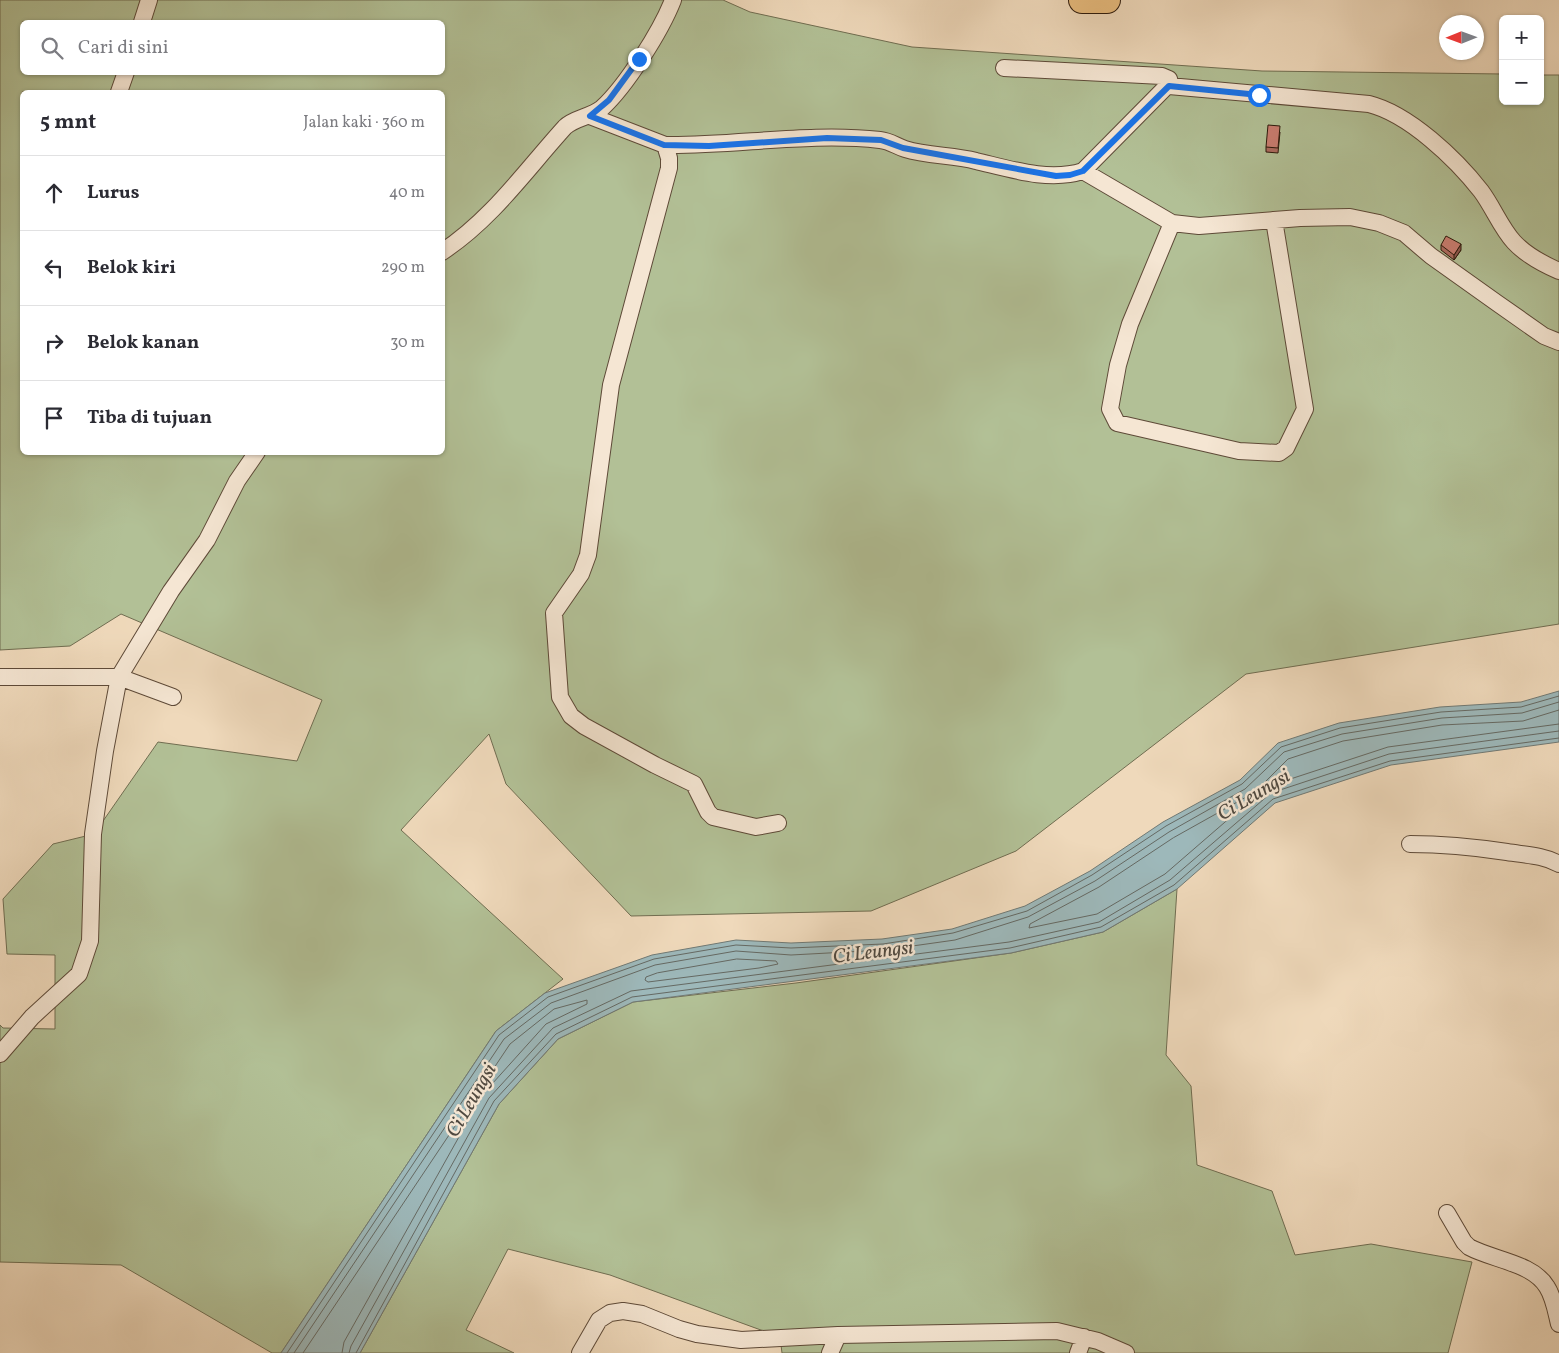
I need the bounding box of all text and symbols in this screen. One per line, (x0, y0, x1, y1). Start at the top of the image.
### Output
north arrow (1439, 15, 1484, 60)
map controls (1499, 15, 1544, 105)
button: + (1499, 15, 1544, 60)
search box (20, 20, 445, 75)
icon: search (38, 34, 66, 62)
text: Cari di sini (78, 35, 169, 61)
route end (628, 48, 651, 71)
button: − (1499, 60, 1544, 105)
route start (1248, 84, 1271, 107)
text: 5 mnt (40, 108, 96, 137)
text: Jalan kaki · 360 m (303, 112, 425, 134)
icon: ahead (40, 179, 68, 207)
text: Lurus (87, 180, 139, 206)
text: 40 m (389, 182, 425, 204)
icon: left (40, 254, 68, 282)
text: Belok kiri (87, 255, 176, 281)
text: 290 m (381, 257, 425, 279)
icon: right (40, 329, 68, 357)
text: Belok kanan (87, 330, 199, 356)
text: 30 m (390, 332, 425, 354)
icon: arrive (40, 404, 68, 432)
text: Tiba di tujuan (87, 405, 212, 431)
water label: Ci Leungsi (1212, 763, 1297, 829)
water label: Ci Leungsi (831, 934, 916, 972)
water label: Ci Leungsi (440, 1058, 505, 1143)

